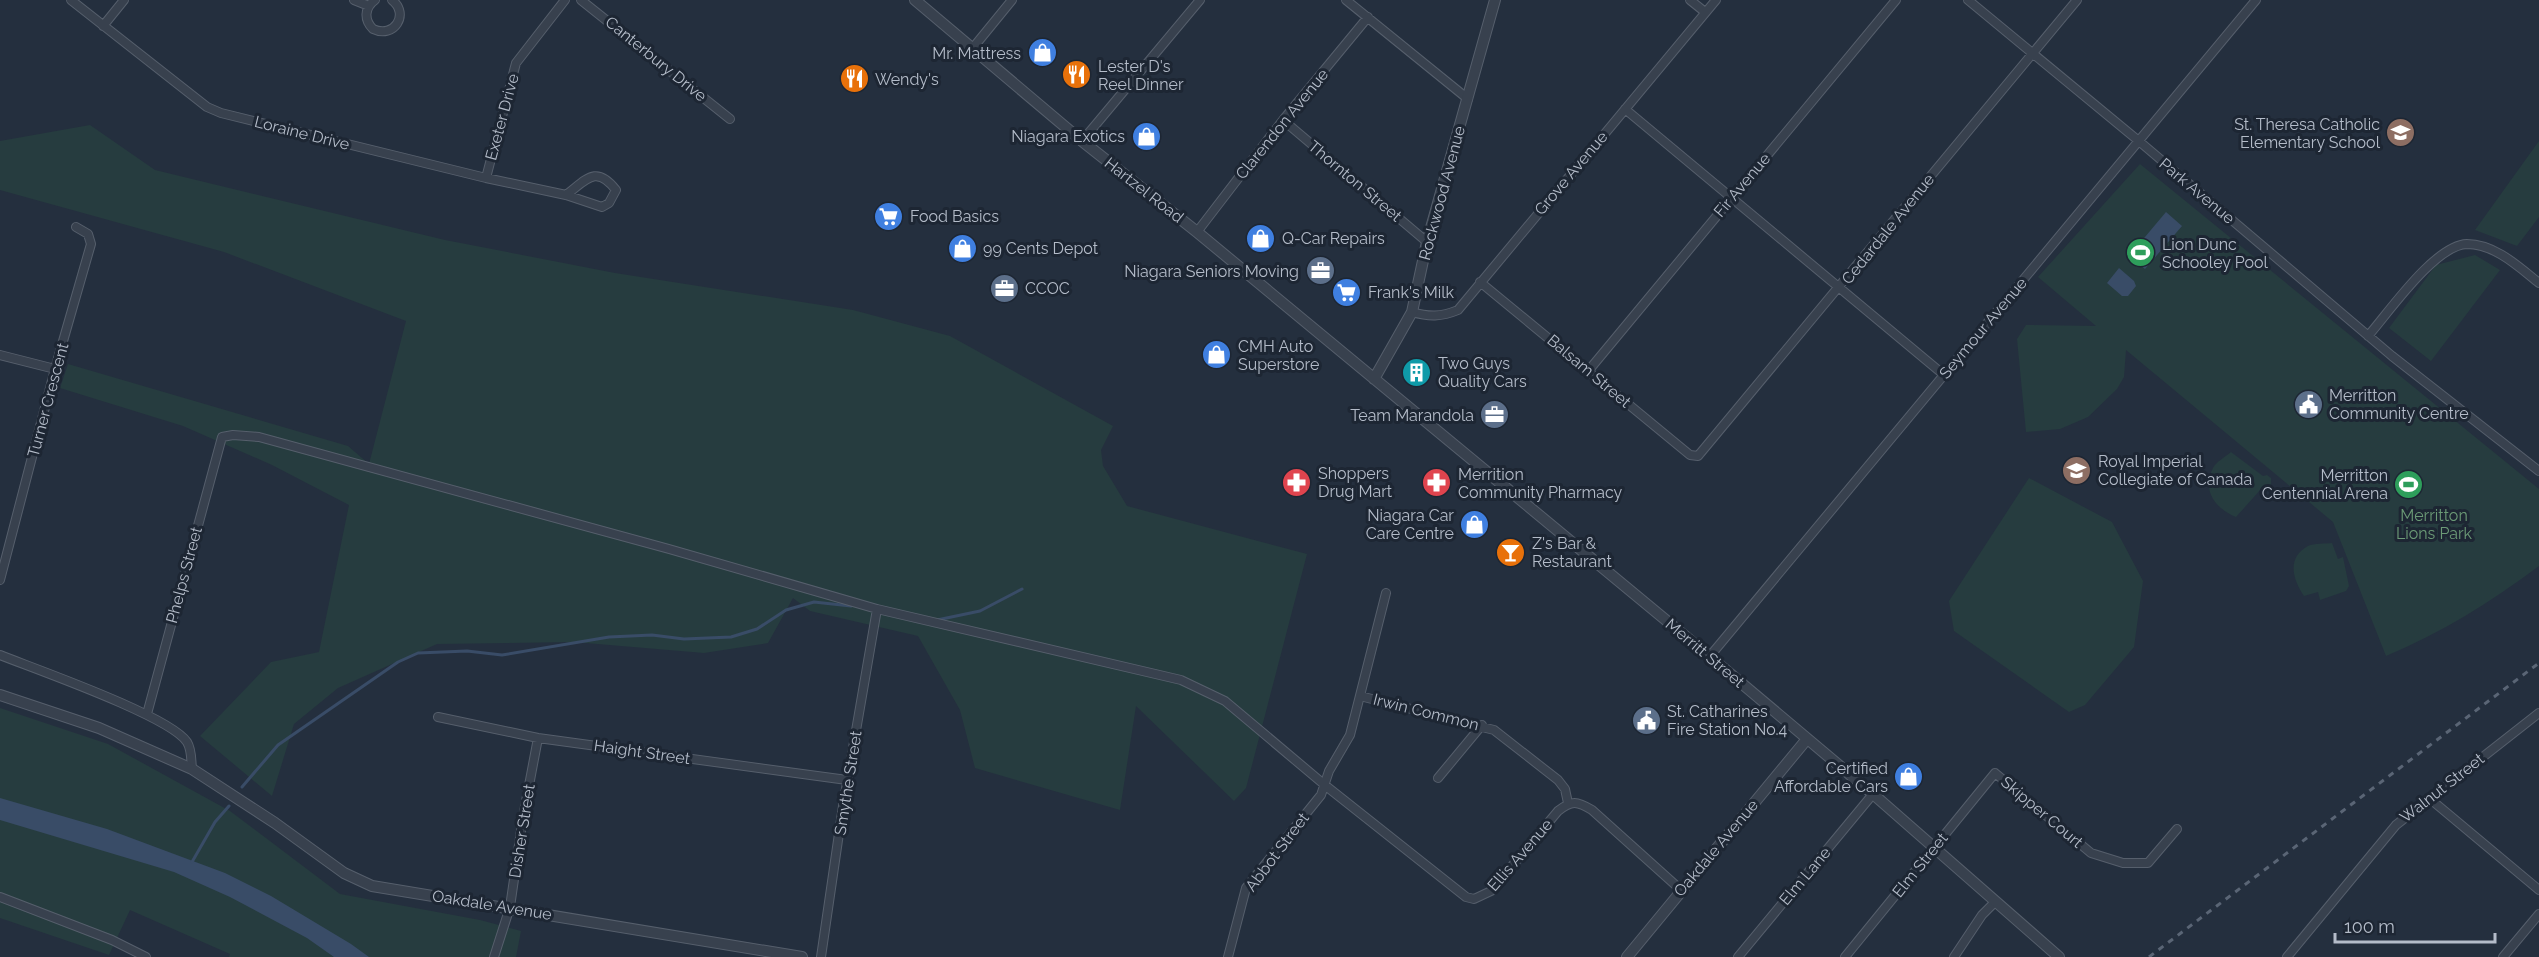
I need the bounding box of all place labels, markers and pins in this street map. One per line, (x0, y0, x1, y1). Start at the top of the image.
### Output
shop icon: Mr. Mattress (1026, 37, 1058, 69)
place label: Mr. Mattress (932, 44, 1021, 63)
place label: Lester D's Reel Dinner (1098, 57, 1184, 94)
restaurant icon: Lester D's Reel Dinner (1061, 59, 1093, 91)
restaurant icon: Wendy's (838, 63, 870, 95)
place label: Wendy's (875, 70, 939, 89)
place label: St. Theresa Catholic Elementary School (2234, 115, 2381, 152)
school or university icon: St. Theresa Catholic Elementary School (2385, 117, 2417, 149)
shop icon: Niagara Exotics (1130, 120, 1162, 152)
place label: Niagara Exotics (1011, 127, 1125, 146)
supermarket icon: Food Basics (873, 200, 905, 232)
place label: Food Basics (910, 207, 999, 226)
shop icon: Q-Car Repairs (1245, 222, 1277, 254)
place label: Q-Car Repairs (1282, 229, 1385, 248)
shop icon: 99 Cents Depot (946, 232, 978, 264)
place label: Lion Dunc Schooley Pool (2162, 235, 2269, 272)
sports icon: Lion Dunc Schooley Pool (2125, 237, 2157, 269)
place label: 99 Cents Depot (983, 239, 1099, 258)
office icon: Niagara Seniors Moving (1304, 255, 1336, 287)
place label: Niagara Seniors Moving (1124, 262, 1299, 281)
office icon: CCOC (988, 272, 1020, 304)
supermarket icon: Frank's Milk (1331, 276, 1363, 308)
place label: CCOC (1025, 279, 1070, 298)
place label: Frank's Milk (1368, 283, 1455, 302)
place label: CMH Auto Superstore (1238, 337, 1319, 374)
shop icon: CMH Auto Superstore (1201, 339, 1233, 371)
place label: Two Guys Quality Cars (1438, 354, 1527, 391)
building icon: Two Guys Quality Cars (1401, 356, 1433, 388)
place label: Merritton Community Centre (2329, 386, 2469, 423)
public building icon: Merritton Community Centre (2292, 388, 2324, 420)
office icon: Team Marandola (1479, 399, 1511, 431)
place label: Team Marandola (1350, 406, 1474, 425)
place label: Royal Imperial Collegiate of Canada (2098, 452, 2252, 489)
school or university icon: Royal Imperial Collegiate of Canada (2061, 454, 2093, 486)
place label: Shoppers Drug Mart (1318, 464, 1393, 501)
place label: Merrition Community Pharmacy (1458, 465, 1623, 502)
pharmacy icon: Shoppers Drug Mart (1281, 466, 1313, 498)
place label: Merritton Centennial Arena (2262, 466, 2388, 503)
pharmacy icon: Merrition Community Pharmacy (1421, 467, 1453, 499)
sports icon: Merritton Centennial Arena (2393, 468, 2425, 500)
place label: Niagara Car Care Centre (1366, 506, 1454, 543)
shop icon: Niagara Car Care Centre (1459, 508, 1491, 540)
place label: Z's Bar & Restaurant (1532, 534, 1612, 571)
bar icon: Z's Bar & Restaurant (1495, 536, 1527, 568)
place label: St. Catharines Fire Station No.4 (1667, 702, 1788, 739)
public building icon: St. Catharines Fire Station No.4 (1630, 704, 1662, 736)
place label: Certified Affordable Cars (1774, 759, 1888, 796)
shop icon: Certified Affordable Cars (1893, 761, 1925, 793)

